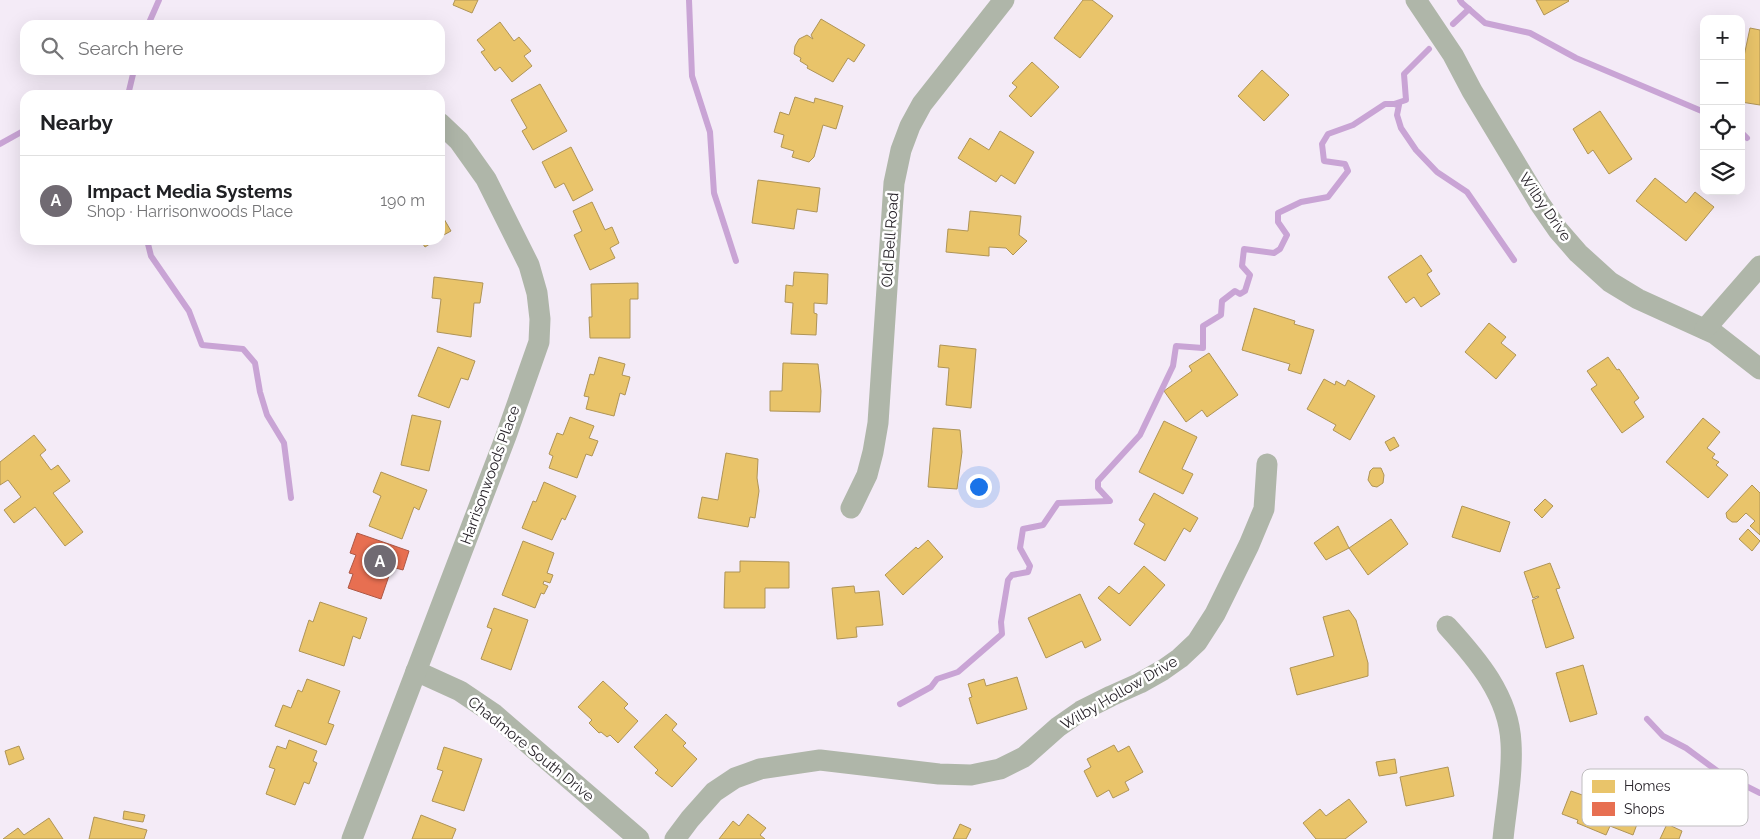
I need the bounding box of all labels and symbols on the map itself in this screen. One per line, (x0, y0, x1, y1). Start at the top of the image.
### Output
street label: Wilby Drive (1515, 169, 1575, 245)
street label: Old Bell Road (878, 192, 902, 288)
street label: Harrisonwoods Place (456, 403, 524, 547)
your location (966, 474, 992, 500)
pin: A (364, 542, 396, 580)
street label: Wilby Hollow Drive (1057, 652, 1181, 734)
street label: Chadmore South Drive (464, 693, 598, 806)
legend (1582, 769, 1748, 826)
text: Homes (1624, 778, 1671, 794)
text: Shops (1624, 801, 1665, 817)

